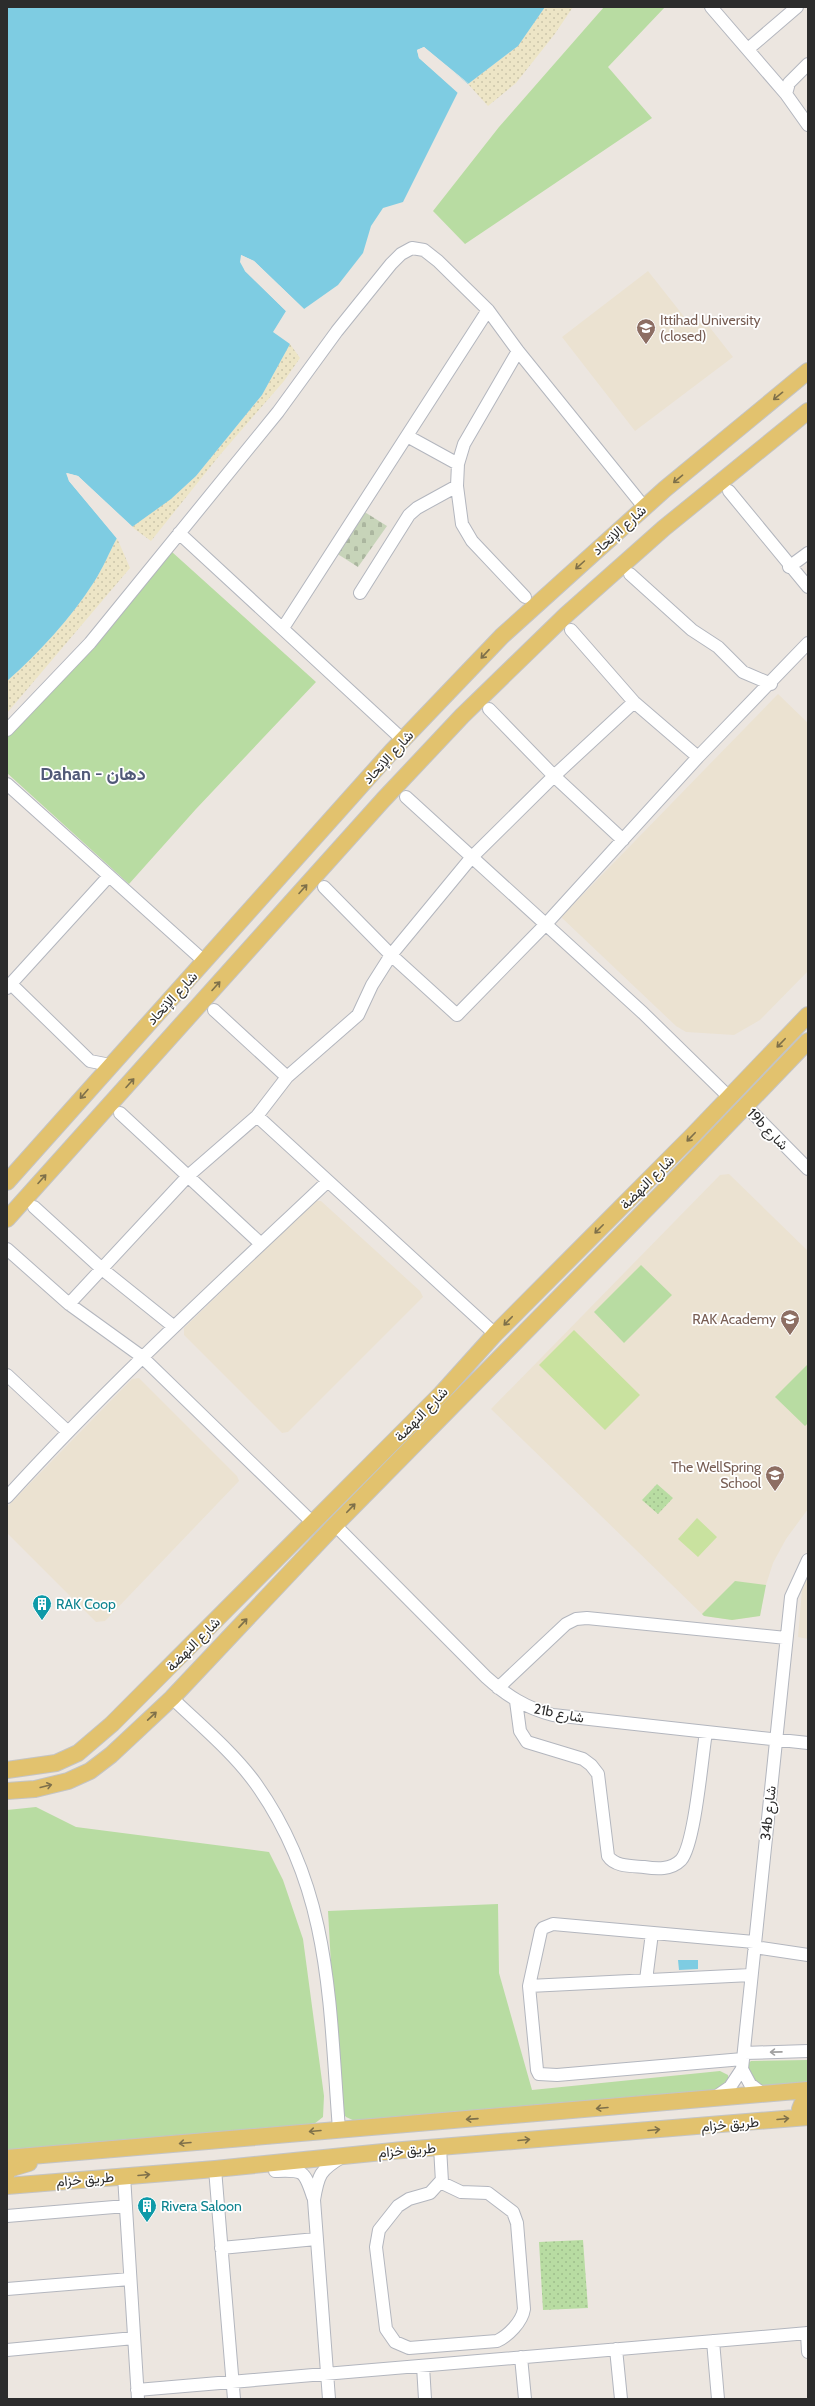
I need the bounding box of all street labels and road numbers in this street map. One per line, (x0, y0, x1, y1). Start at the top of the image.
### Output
street label: شارع الإتحاد (588, 501, 651, 560)
street label: شارع الإتحاد (359, 726, 419, 789)
street label: شارع الإتحاد (143, 967, 203, 1030)
street label: 19b شارع (742, 1104, 792, 1155)
street label: شارع النهضة (616, 1151, 679, 1214)
street label: شارع النهضة (390, 1383, 453, 1447)
street label: شارع النهضة (162, 1613, 225, 1676)
street label: 21b شارع (532, 1699, 586, 1729)
street label: 34b شارع (756, 1785, 782, 1841)
street label: طريق خزام (700, 2112, 760, 2136)
street label: طريق خزام (377, 2138, 437, 2162)
street label: طريق خزام (55, 2167, 115, 2191)

